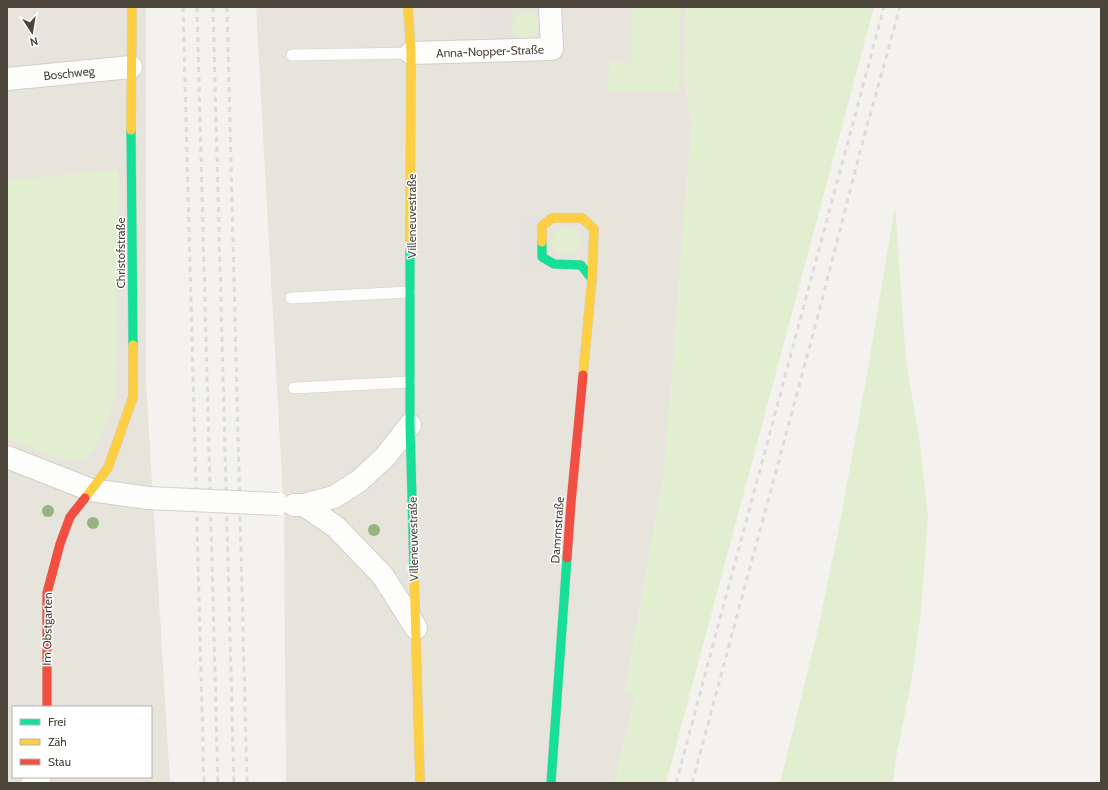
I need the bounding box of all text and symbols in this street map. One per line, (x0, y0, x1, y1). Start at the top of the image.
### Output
north arrow (12, 12, 52, 52)
text: N (29, 34, 39, 49)
street label: Anna-Nopper-Straße (436, 42, 544, 60)
street label: Boschweg (43, 63, 96, 83)
street label: Villeneuvestraße (404, 174, 419, 258)
street label: Christofstraße (113, 217, 128, 289)
street label: Dammstraße (547, 496, 567, 564)
street label: Villeneuvestraße (405, 497, 421, 581)
street label: Im Obstgarten (39, 592, 55, 666)
legend (12, 706, 152, 778)
text: Frei (48, 714, 66, 729)
text: Zäh (48, 734, 67, 749)
text: Stau (48, 754, 71, 769)

